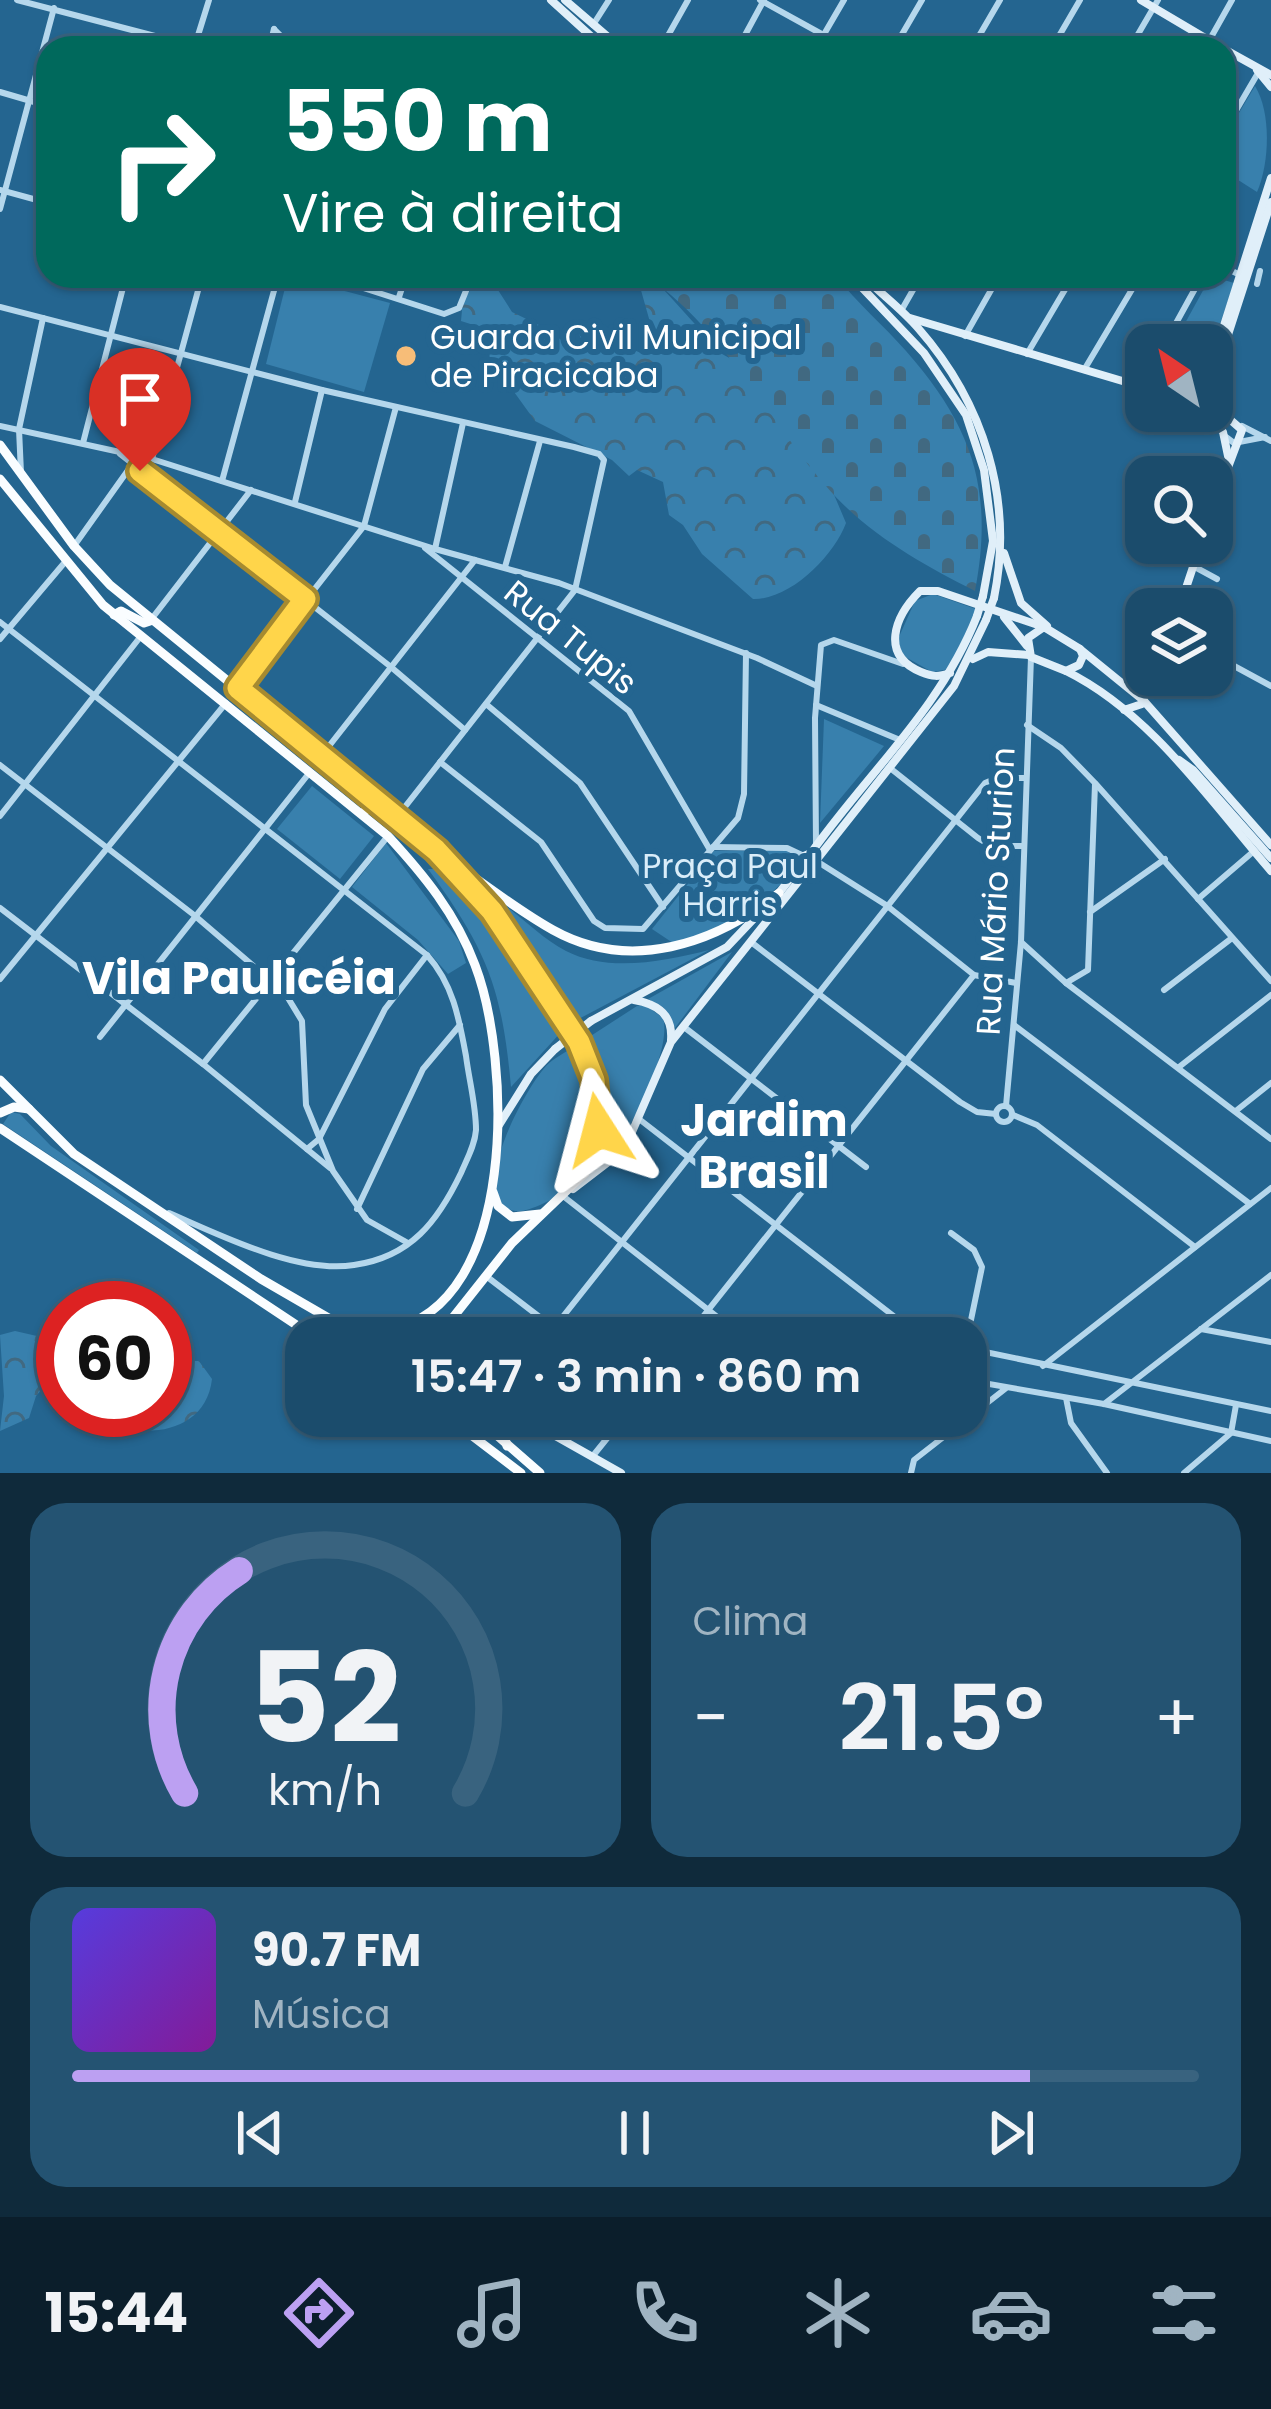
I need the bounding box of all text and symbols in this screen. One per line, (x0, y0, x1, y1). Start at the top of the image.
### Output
text: 550 m (282, 63, 553, 180)
icon: right (84, 84, 240, 240)
text: Vire à direita (282, 175, 624, 251)
place label: Guarda Civil Municipal de Piracicaba (430, 314, 802, 399)
north arrow (1125, 324, 1233, 432)
map controls (1125, 324, 1233, 696)
marker: Guarda Civil Municipal de Piracicaba (393, 343, 419, 369)
pin (89, 348, 191, 471)
icon: arrive (107, 366, 173, 432)
button: search (1125, 456, 1233, 564)
street label: Rua Tupis (494, 569, 647, 706)
button: layers (1125, 588, 1233, 696)
street label: Rua Mário Sturion (964, 746, 1027, 1036)
park label: Praça Paul Harris (642, 843, 818, 928)
district label: Vila Paulicéia (82, 947, 396, 1010)
position arrow (536, 1067, 662, 1193)
district label: Jardim Brasil (680, 1089, 848, 1204)
speed limit sign: 60 (36, 1281, 192, 1437)
text: 15:47 · 3 min · 860 m (411, 1345, 861, 1408)
text: Clima (693, 1594, 808, 1649)
text: 52 (249, 1611, 401, 1786)
text: 21.5° (839, 1655, 1044, 1782)
text: − (693, 1672, 729, 1764)
text: + (1154, 1672, 1199, 1764)
text: km/h (268, 1760, 382, 1820)
text: 90.7 FM (252, 1919, 421, 1982)
text: Música (252, 1987, 391, 2042)
icon: previous (227, 2100, 293, 2166)
icon: pause (602, 2100, 668, 2166)
icon: next (978, 2100, 1044, 2166)
icon: directions (277, 2271, 361, 2355)
icon: music (450, 2271, 534, 2355)
icon: phone (623, 2271, 707, 2355)
icon: climate (796, 2271, 880, 2355)
icon: car (969, 2271, 1053, 2355)
icon: filters (1142, 2271, 1226, 2355)
text: 15:44 (45, 2275, 188, 2351)

